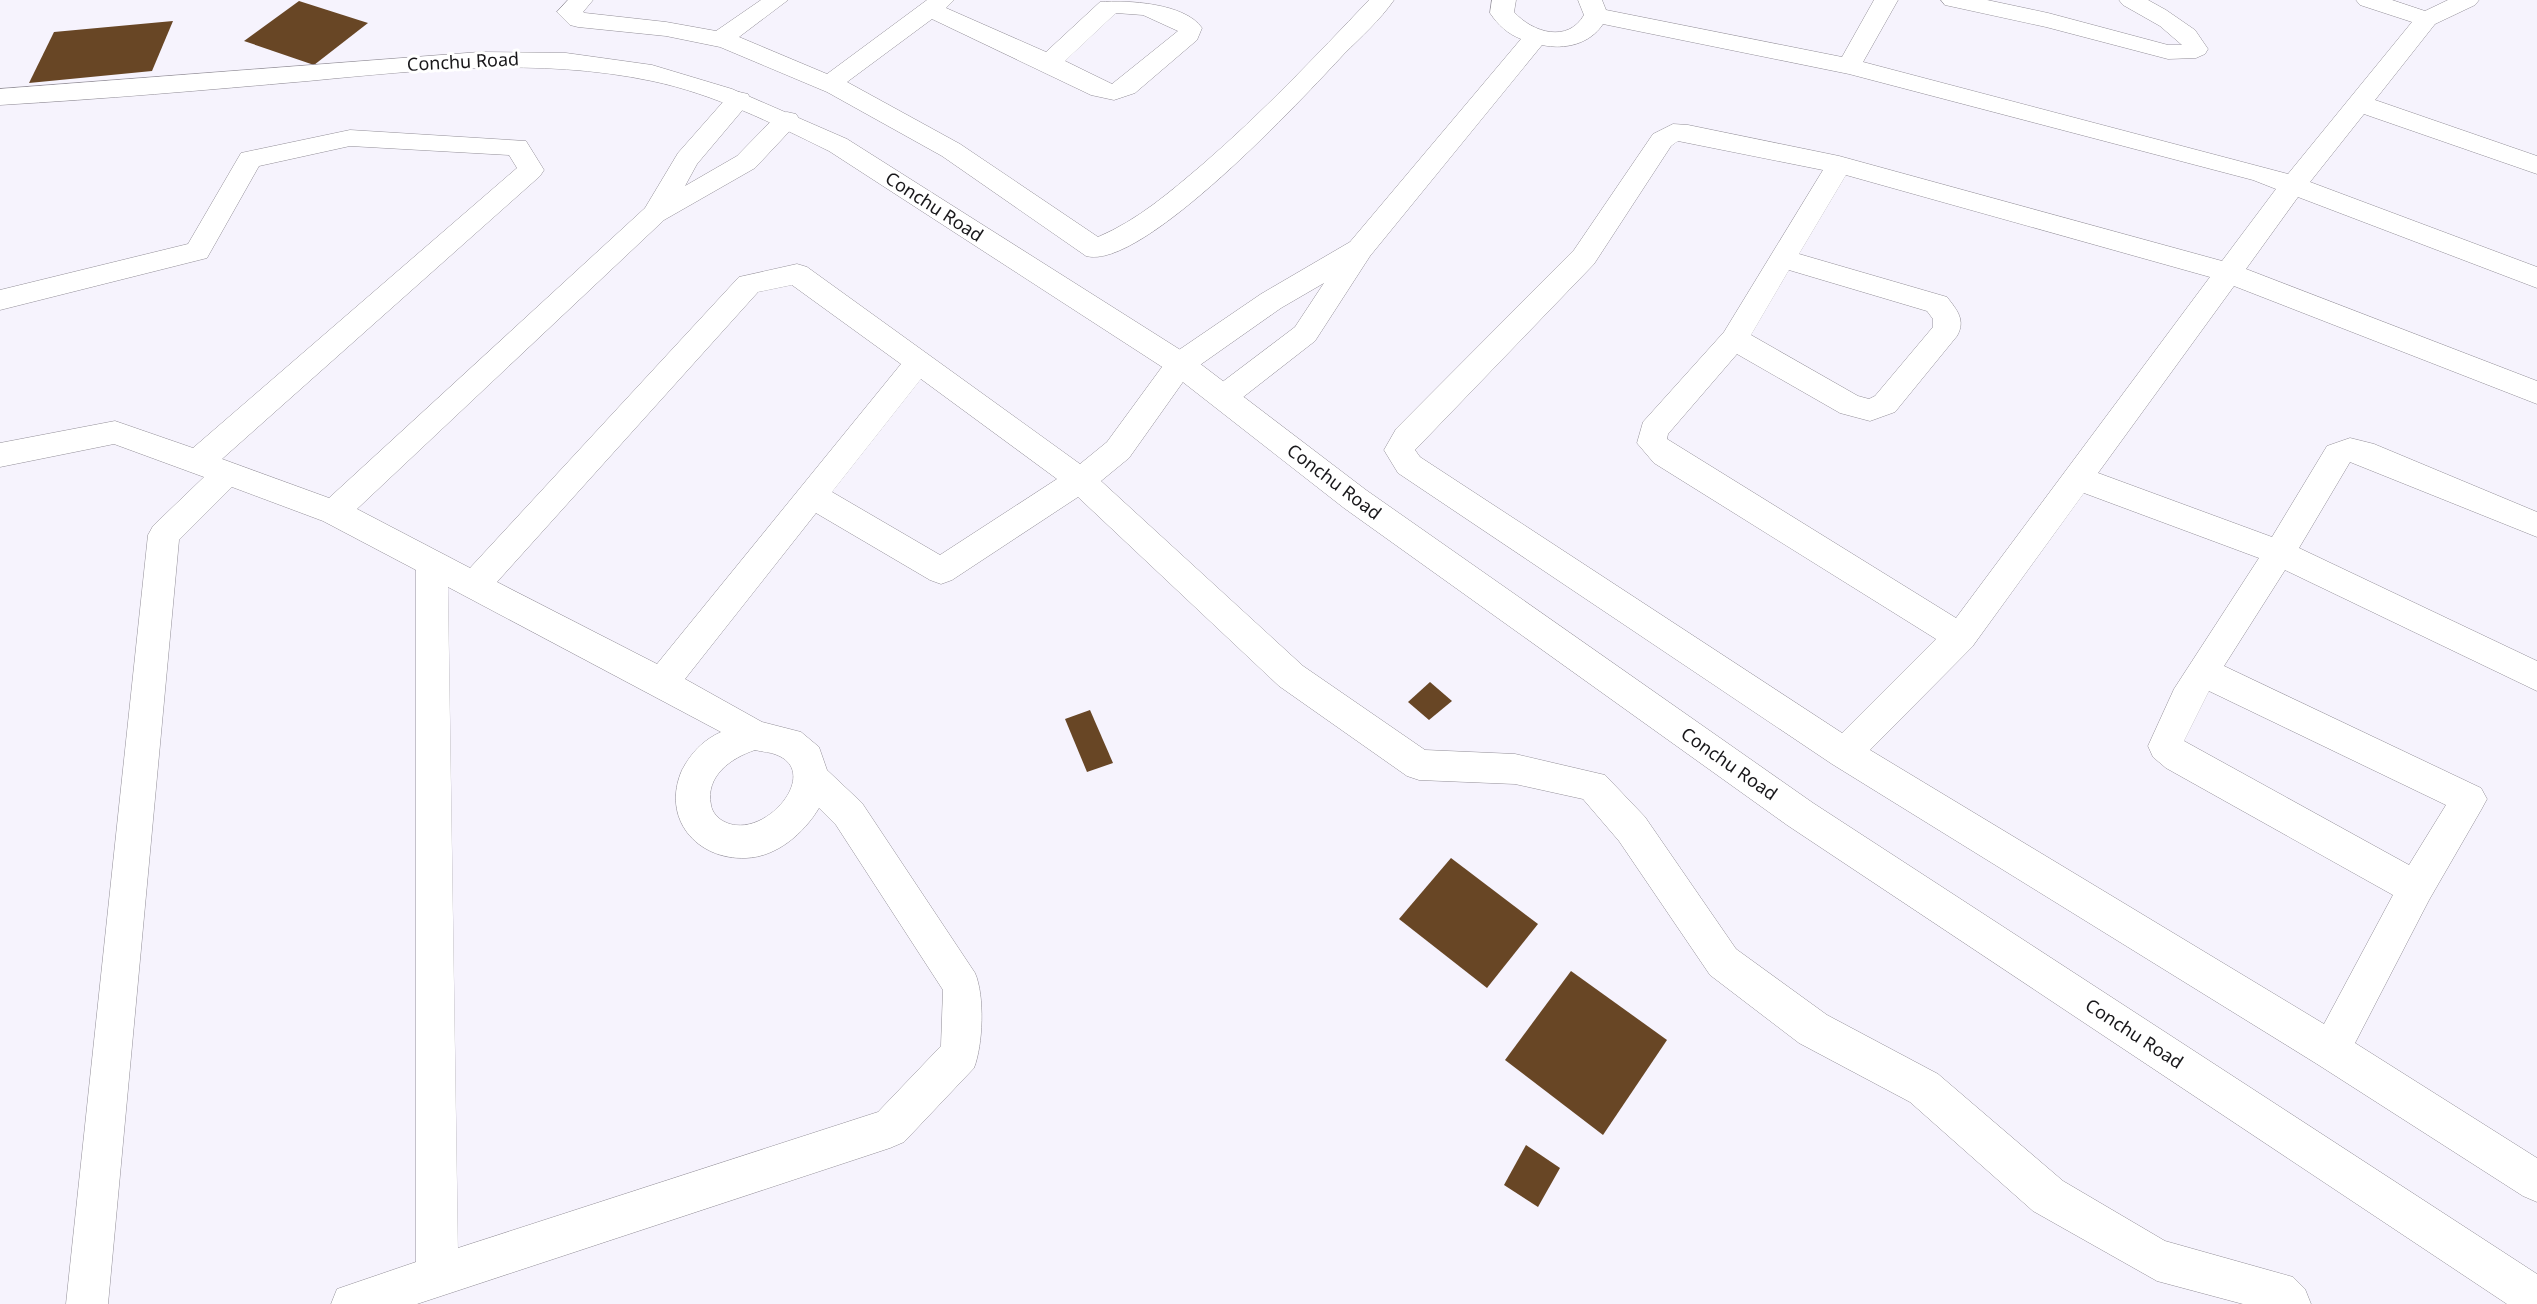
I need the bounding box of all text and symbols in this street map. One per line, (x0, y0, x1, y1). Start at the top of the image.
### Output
street label: Conchu Road (406, 46, 520, 76)
street label: Conchu Road (881, 166, 988, 247)
street label: Conchu Road (1283, 438, 1387, 525)
street label: Conchu Road (1677, 721, 1782, 805)
street label: Conchu Road (2081, 993, 2188, 1074)

